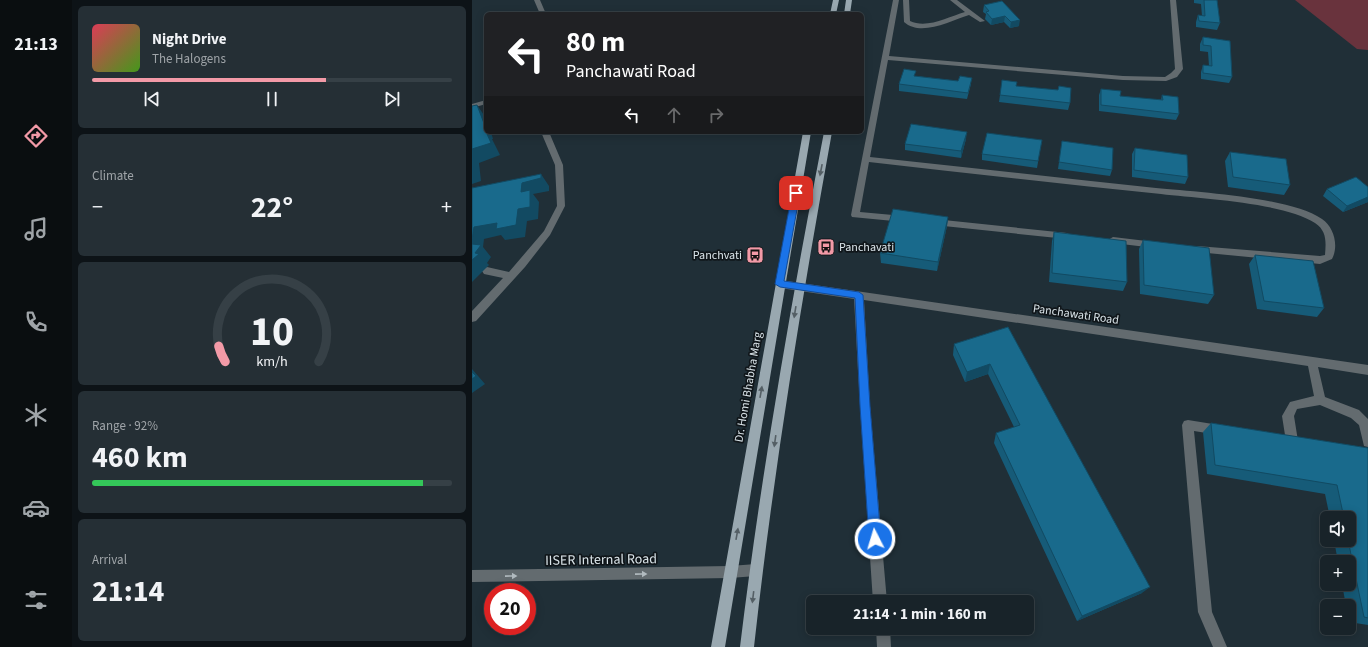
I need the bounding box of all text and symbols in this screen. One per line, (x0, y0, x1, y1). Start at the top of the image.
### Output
text: 80 m (566, 22, 625, 62)
icon: left (500, 28, 552, 80)
text: Night Drive (152, 29, 227, 50)
text: 21:13 (14, 32, 58, 57)
text: The Halogens (152, 50, 226, 68)
text: Panchawati Road (566, 59, 696, 84)
icon: previous (141, 88, 163, 110)
icon: pause (261, 88, 283, 110)
icon: next (381, 88, 403, 110)
icon: left (621, 104, 643, 126)
icon: ahead (663, 104, 685, 126)
icon: right (705, 104, 727, 126)
icon: directions (22, 122, 50, 150)
one-way arrow (818, 164, 824, 177)
text: Climate (92, 167, 134, 185)
pin (779, 176, 813, 210)
icon: arrive (785, 182, 807, 204)
text: 22° (251, 186, 293, 229)
text: − (92, 191, 103, 223)
text: + (441, 191, 452, 223)
icon: music (22, 215, 50, 243)
bus stop icon: Panchavati (816, 237, 836, 257)
place label: Panchavati (839, 239, 894, 256)
bus stop icon: Panchvati (745, 245, 765, 265)
place label: Panchvati (693, 247, 742, 264)
street label: Panchawati Road (1032, 300, 1120, 329)
text: 10 (250, 301, 294, 361)
one-way arrow (792, 306, 798, 318)
icon: phone (22, 308, 50, 336)
street label: Dr. Homi Bhabha Marg (730, 330, 767, 444)
text: km/h (256, 350, 288, 371)
one-way arrow (758, 386, 764, 398)
icon: climate (22, 401, 50, 429)
text: Range · 92% (92, 417, 158, 435)
one-way arrow (772, 434, 778, 447)
text: 460 km (92, 436, 188, 479)
icon: car (22, 494, 50, 522)
map controls (1320, 511, 1356, 635)
button: sound (1320, 511, 1356, 547)
position arrow (854, 518, 896, 560)
one-way arrow (734, 528, 740, 540)
street label: IISER Internal Road (545, 549, 657, 571)
text: Arrival (92, 551, 127, 569)
button: + (1320, 555, 1356, 591)
text: 21:14 (92, 570, 164, 613)
one-way arrow (635, 571, 648, 577)
one-way arrow (505, 573, 518, 579)
speed limit sign: 20 (484, 583, 536, 635)
icon: filters (22, 586, 50, 614)
one-way arrow (750, 591, 756, 603)
button: − (1320, 599, 1356, 635)
text: 21:14 · 1 min · 160 m (853, 604, 987, 625)

